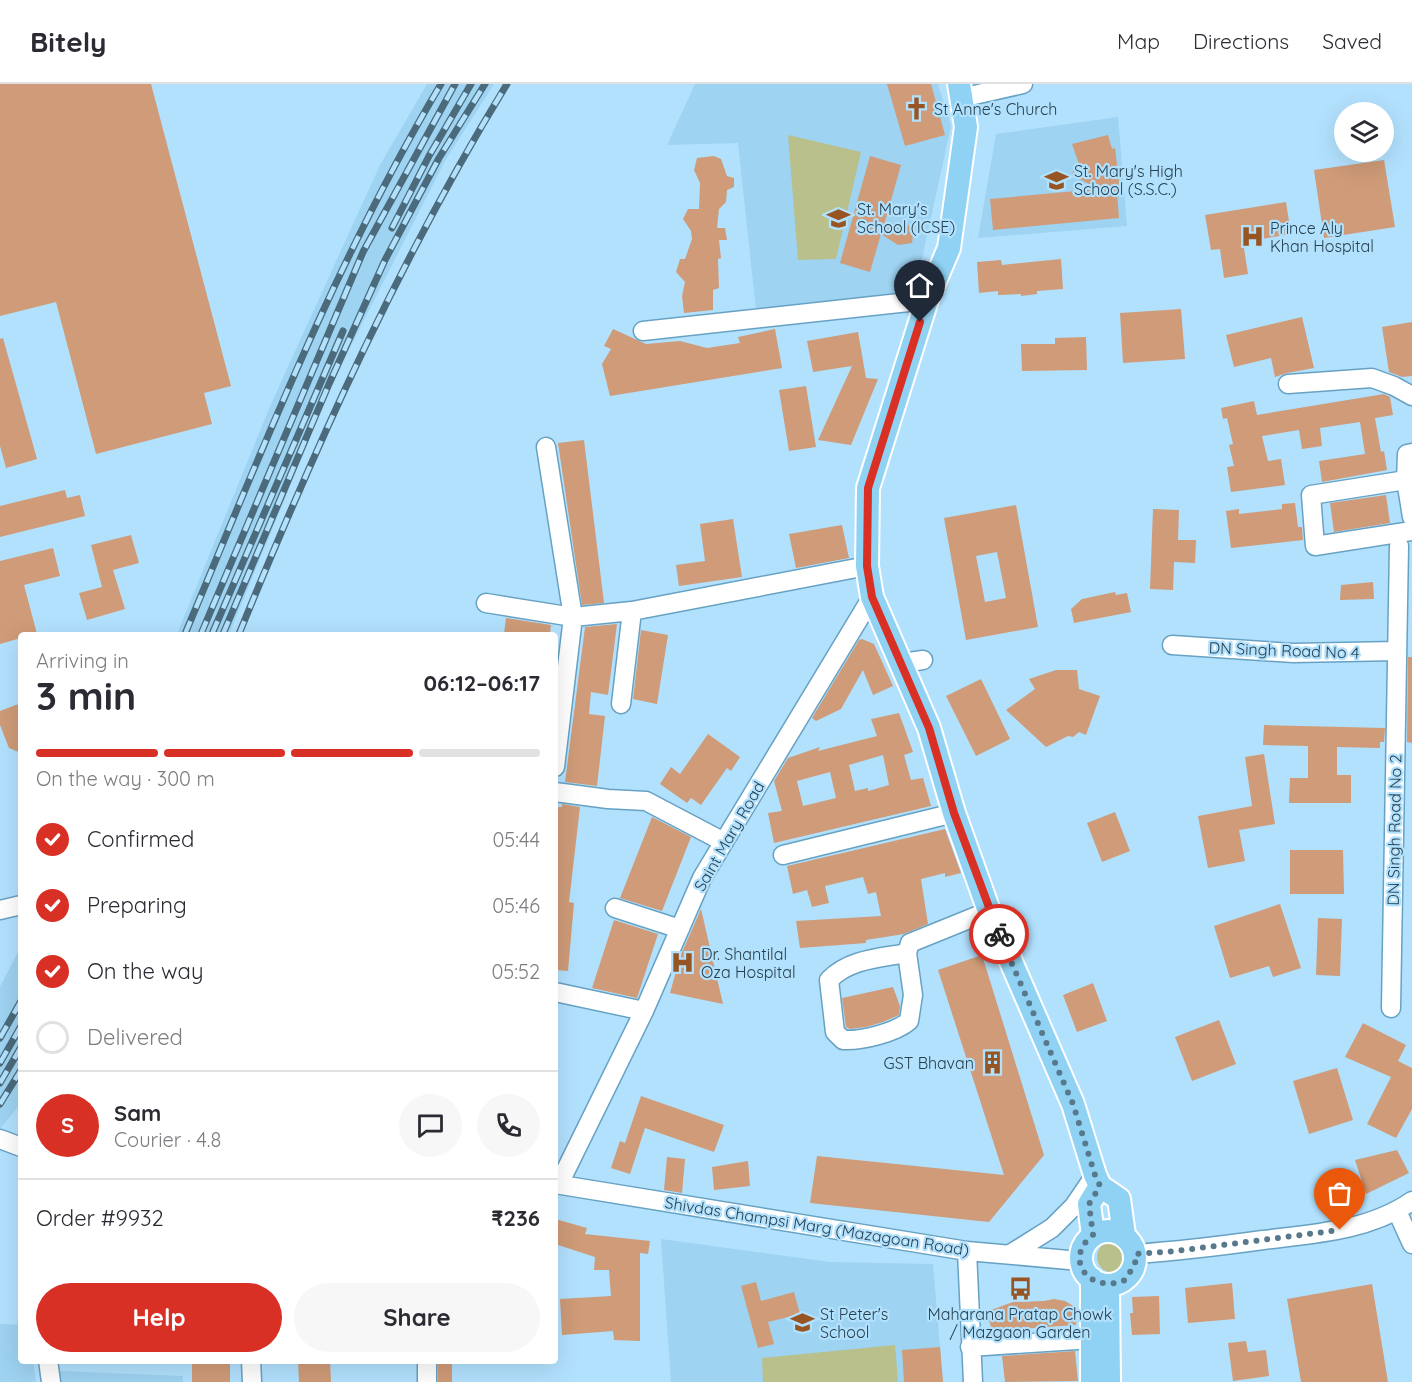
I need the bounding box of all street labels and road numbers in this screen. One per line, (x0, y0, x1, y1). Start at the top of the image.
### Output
street label: DN Singh Road No 4 (1208, 637, 1360, 663)
street label: DN Singh Road No 2 (1383, 754, 1405, 906)
street label: Saint Mary Road (689, 778, 769, 894)
street label: Shivdas Champsi Marg (Mazagoan Road) (663, 1192, 971, 1260)

